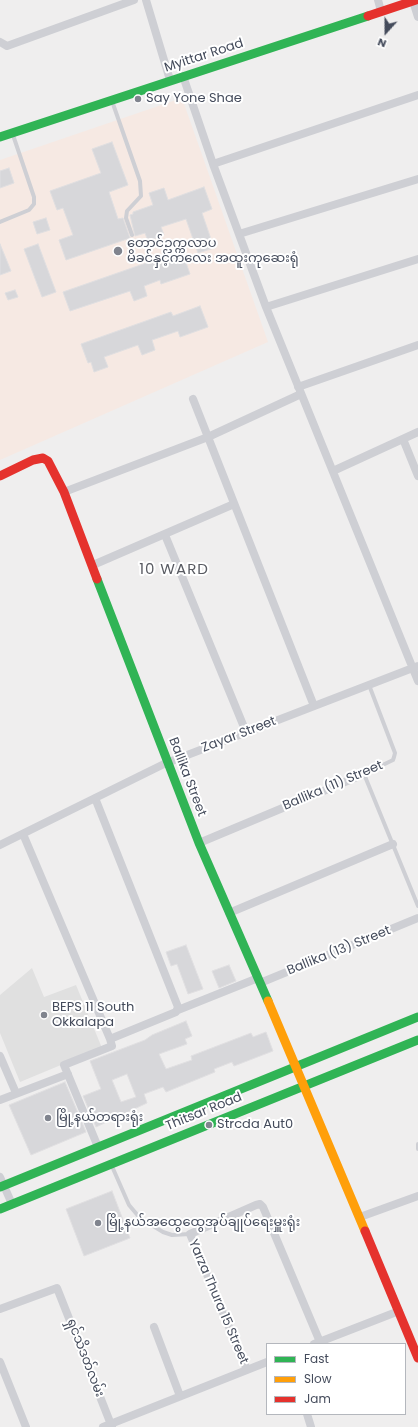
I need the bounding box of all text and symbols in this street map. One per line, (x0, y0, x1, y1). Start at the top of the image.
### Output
north arrow (366, 12, 406, 52)
text: N (375, 34, 388, 52)
street label: Myittar Road (163, 36, 245, 76)
place label: Say Yone Shae (146, 91, 242, 107)
marker: Say Yone Shae (133, 94, 143, 104)
place label: တောင်ဥက္ကလာပ မိခင်နှင့်ကလေး အထူးကုဆေးရုံ (127, 236, 299, 267)
marker: တောင်ဥက္ကလာပ မိခင်နှင့်ကလေး အထူးကုဆေးရုံ (112, 245, 124, 257)
district label: 10 WARD (139, 561, 209, 579)
street label: Zayar Street (200, 714, 278, 756)
street label: Ballika Street (165, 735, 209, 819)
street label: Ballika (11) Street (281, 758, 385, 814)
street label: Ballika (13) Street (285, 923, 393, 979)
place label: BEPS 11 South Okkalapa (52, 1000, 134, 1031)
marker: BEPS 11 South Okkalapa (39, 1010, 49, 1020)
street label: Thitsar Road (164, 1090, 244, 1134)
place label: မြို့နယ်တရားရုံး (56, 1110, 143, 1126)
marker: မြို့နယ်တရားရုံး (43, 1113, 53, 1123)
place label: Strcda Aut0 (217, 1117, 293, 1133)
marker: Strcda Aut0 (204, 1120, 214, 1130)
place label: မြို့နယ်အထွေထွေအုပ်ချုပ်ရေးမှူးရုံး (106, 1215, 300, 1231)
marker: မြို့နယ်အထွေထွေအုပ်ချုပ်ရေးမှူးရုံး (93, 1218, 103, 1228)
street label: Yarza Thura 15 Street (185, 1237, 251, 1367)
street label: ရှင်သိဒတ်လမ်း (63, 1317, 107, 1399)
legend (266, 1343, 406, 1415)
text: Fast (304, 1350, 329, 1367)
text: Slow (304, 1370, 332, 1387)
text: Jam (304, 1390, 331, 1407)

